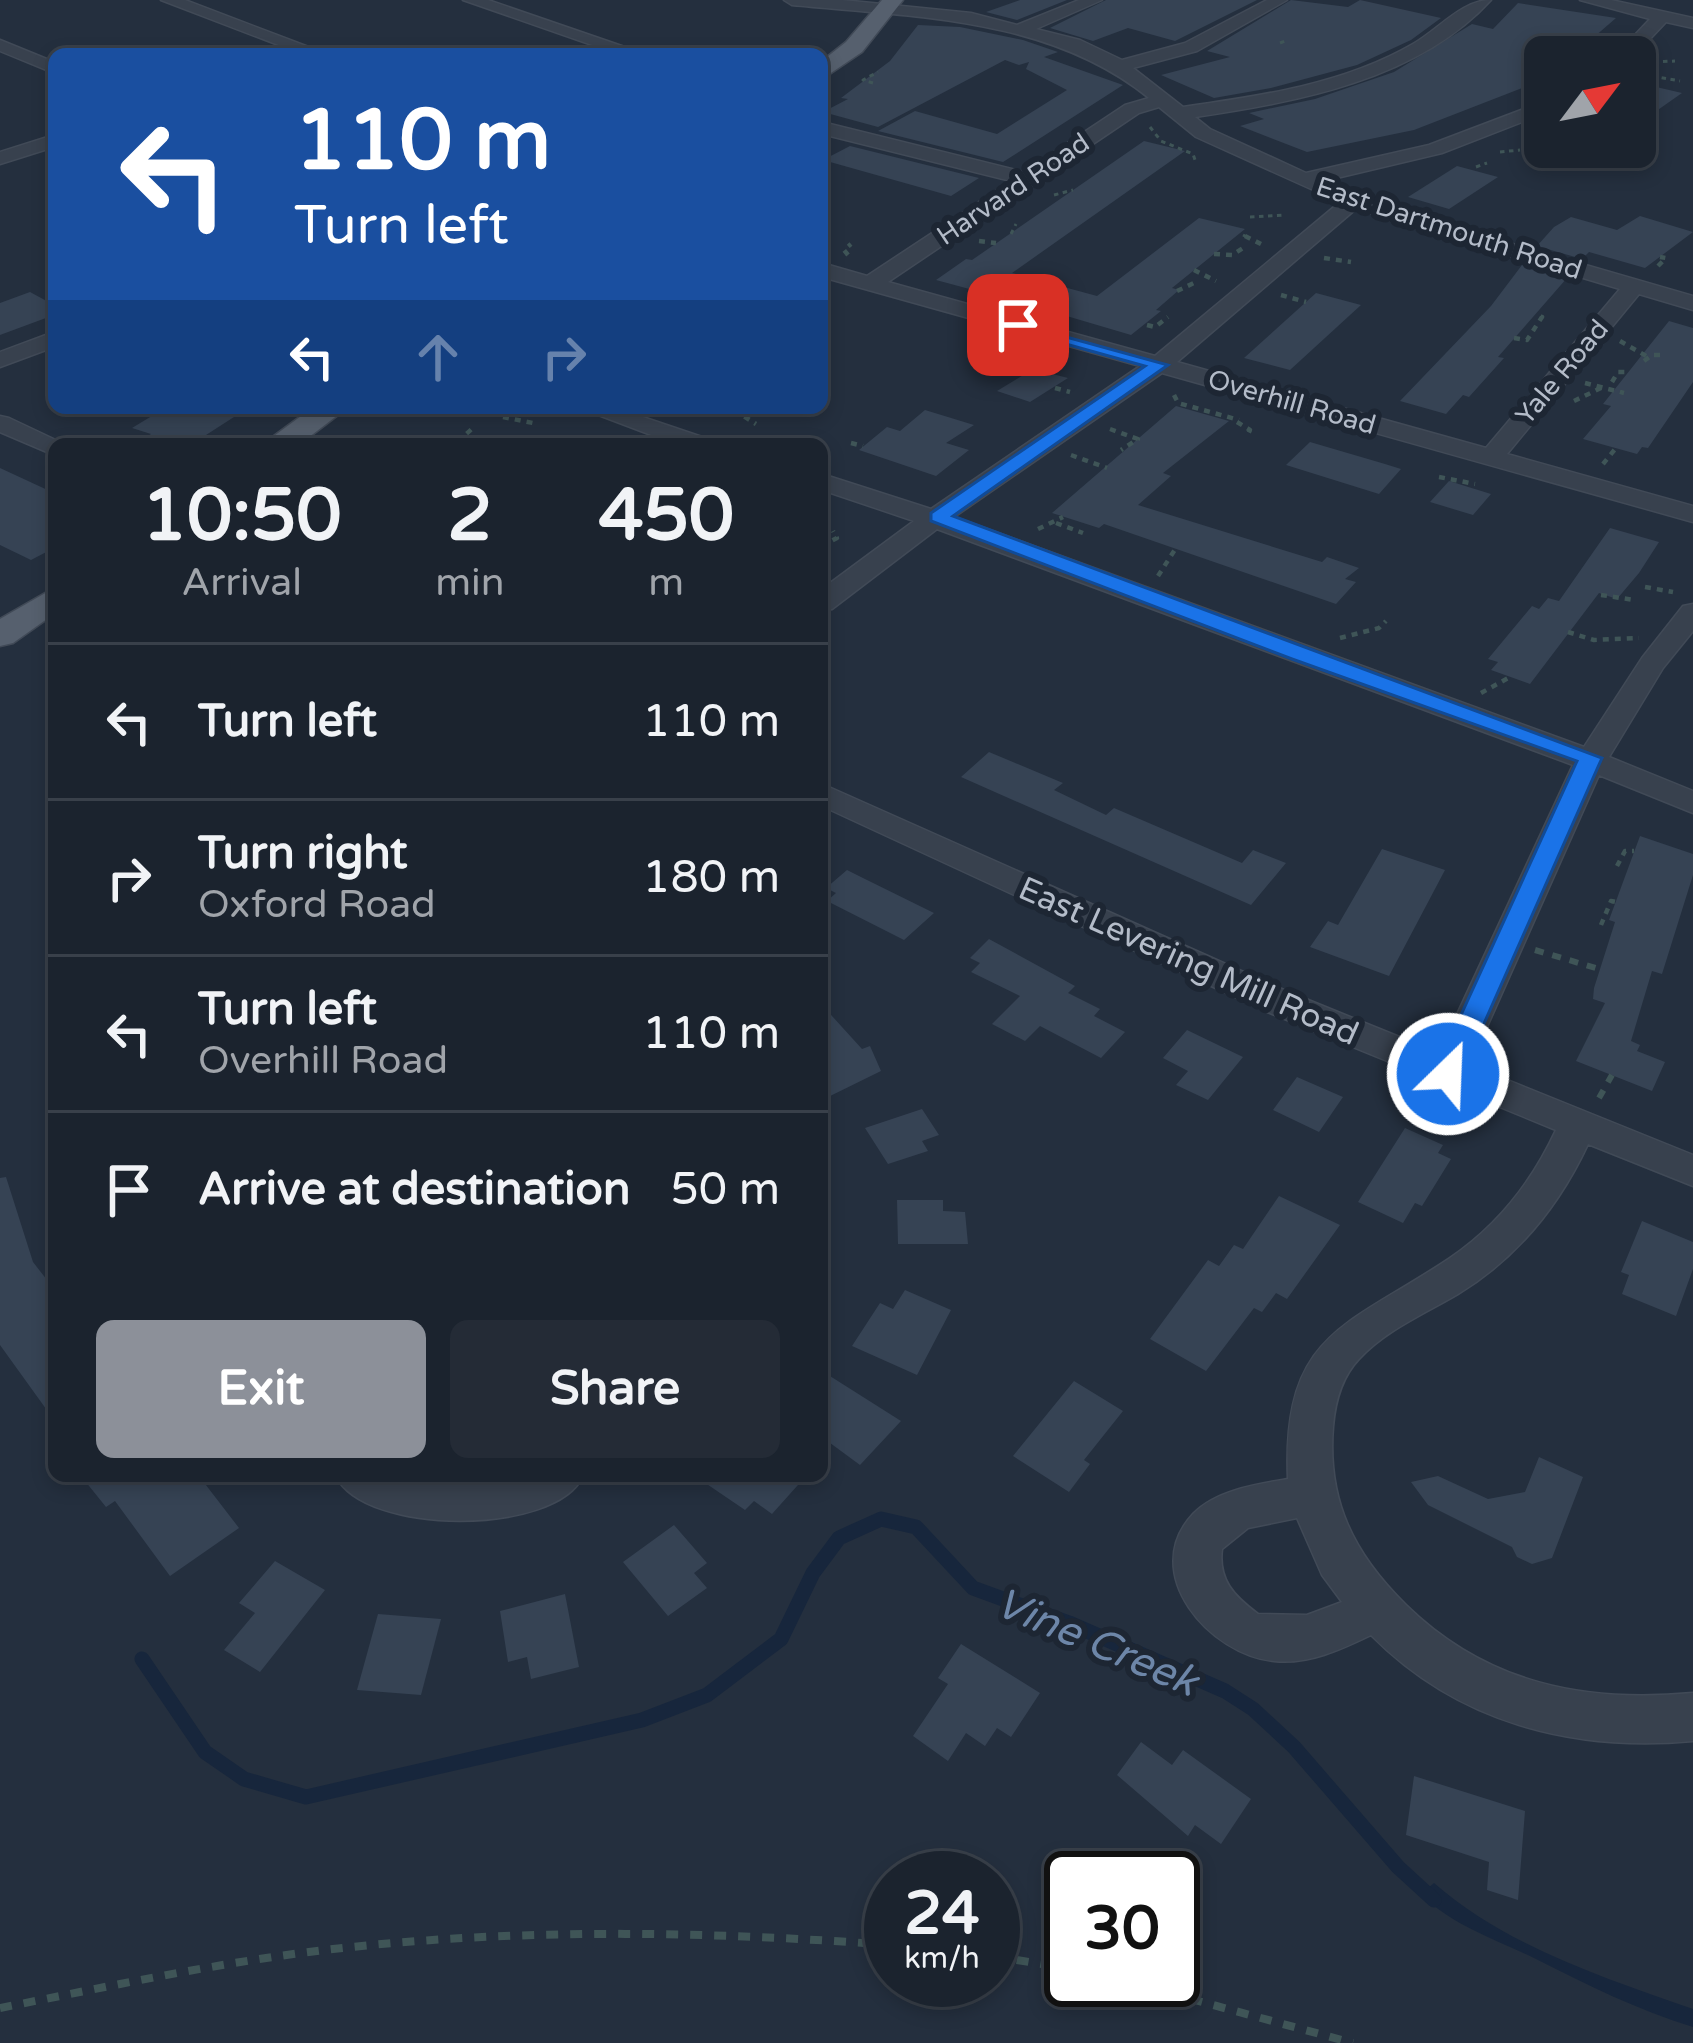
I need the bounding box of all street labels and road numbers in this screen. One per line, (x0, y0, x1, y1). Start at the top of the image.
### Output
street label: Harvard Road (931, 126, 1096, 253)
street label: East Dartmouth Road (1312, 170, 1586, 287)
street label: Yale Road (1509, 313, 1616, 432)
street label: Overhill Road (1204, 363, 1380, 442)
street label: East Levering Mill Road (1012, 869, 1364, 1054)

